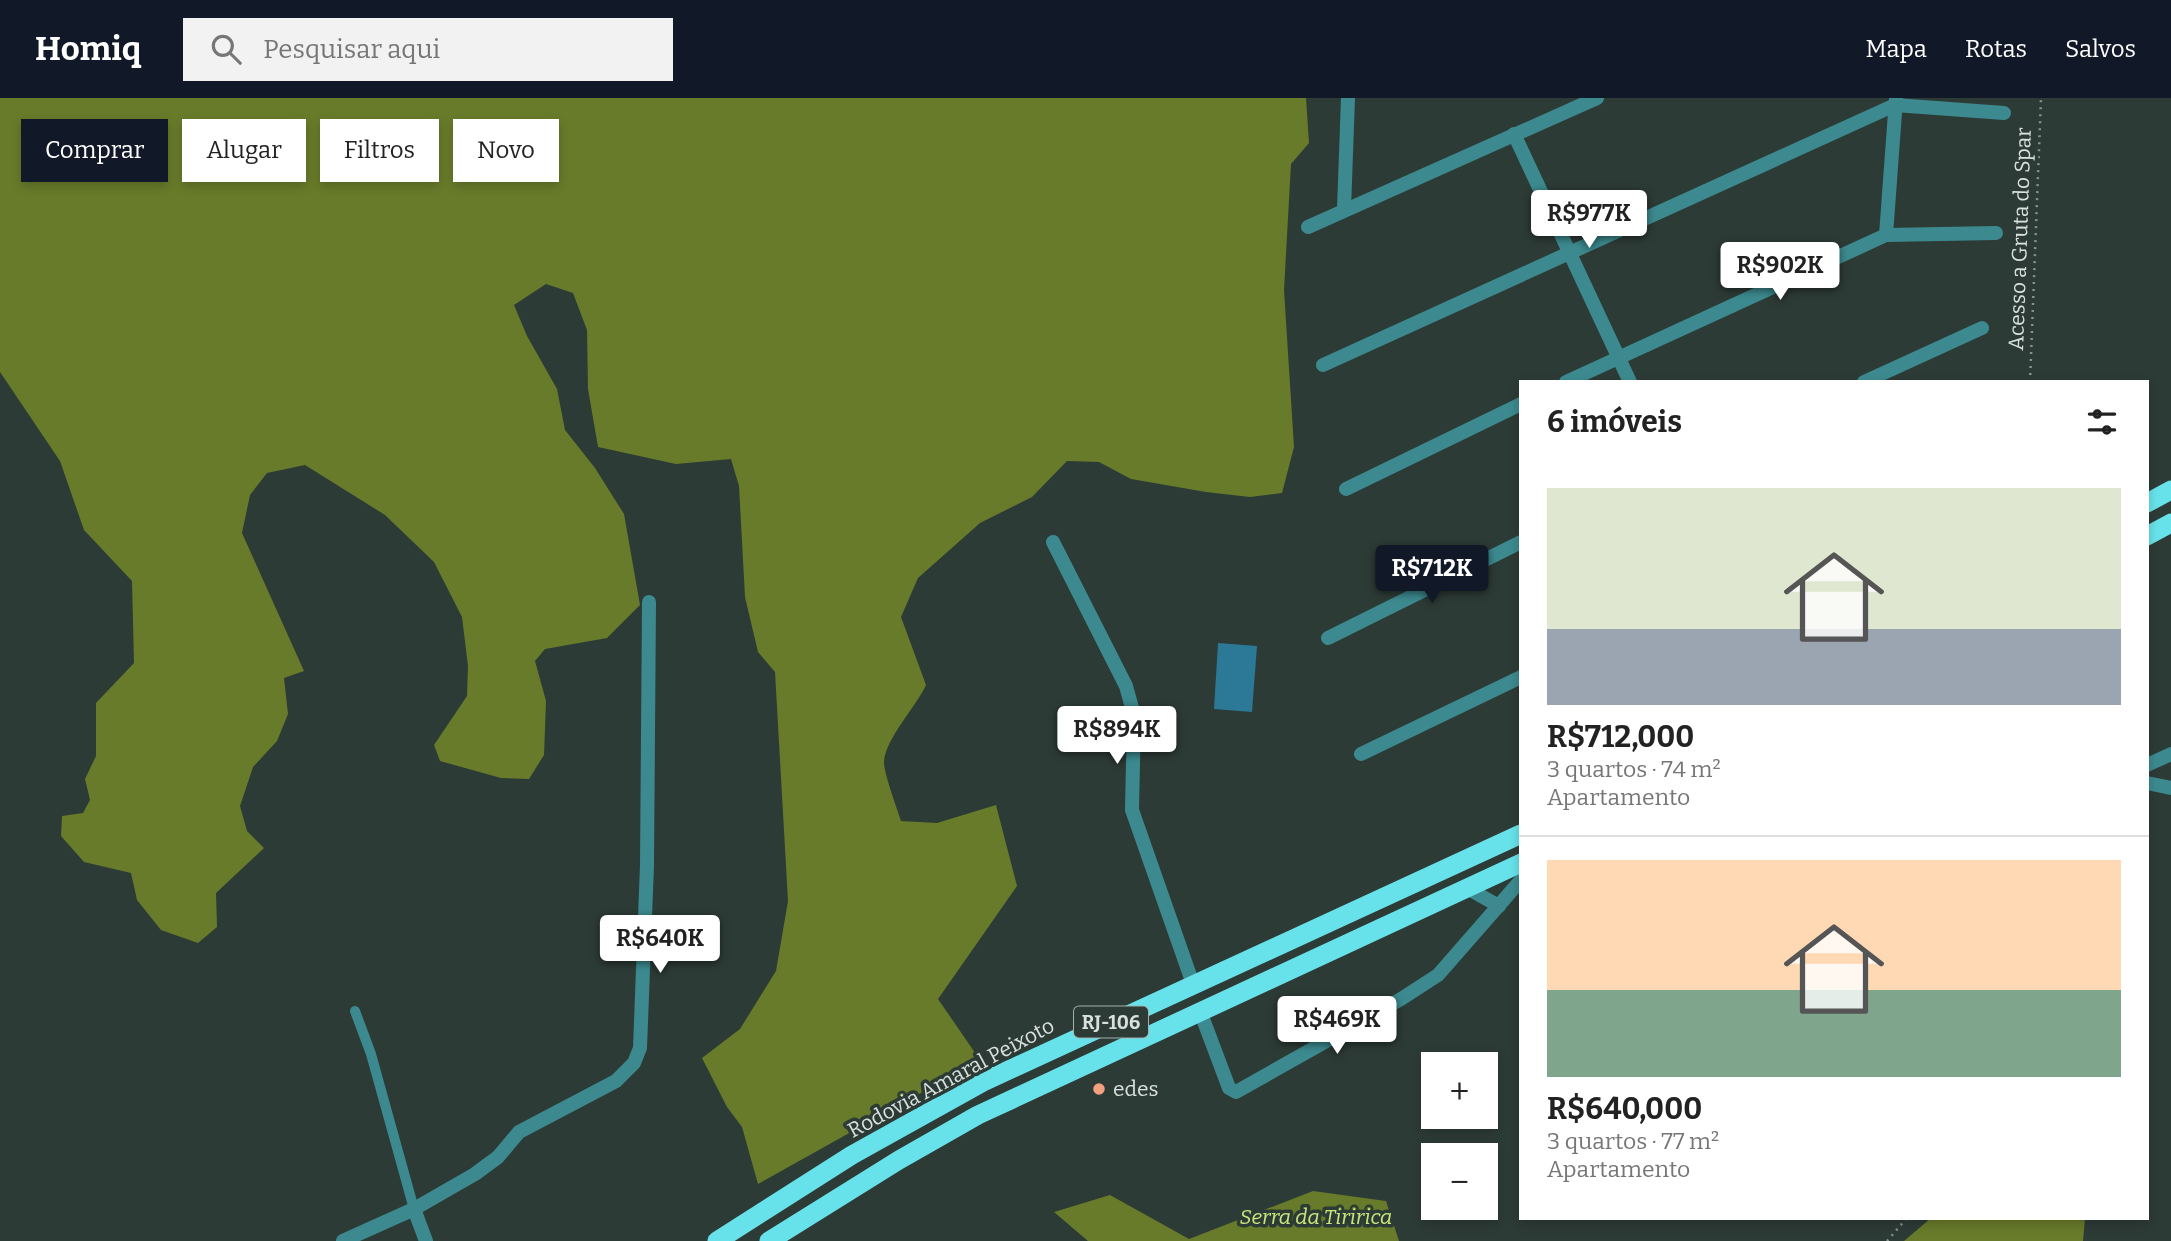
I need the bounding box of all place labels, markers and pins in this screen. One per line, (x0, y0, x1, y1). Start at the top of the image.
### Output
pin: R$977K (1532, 190, 1646, 250)
pin: R$902K (1723, 242, 1837, 302)
pin: R$712K (1375, 546, 1489, 605)
pin: R$894K (1060, 706, 1174, 766)
pin: R$640K (603, 916, 717, 975)
pin: R$469K (1280, 996, 1394, 1056)
place label: edes (1113, 1076, 1158, 1102)
marker: edes (1091, 1081, 1107, 1097)

